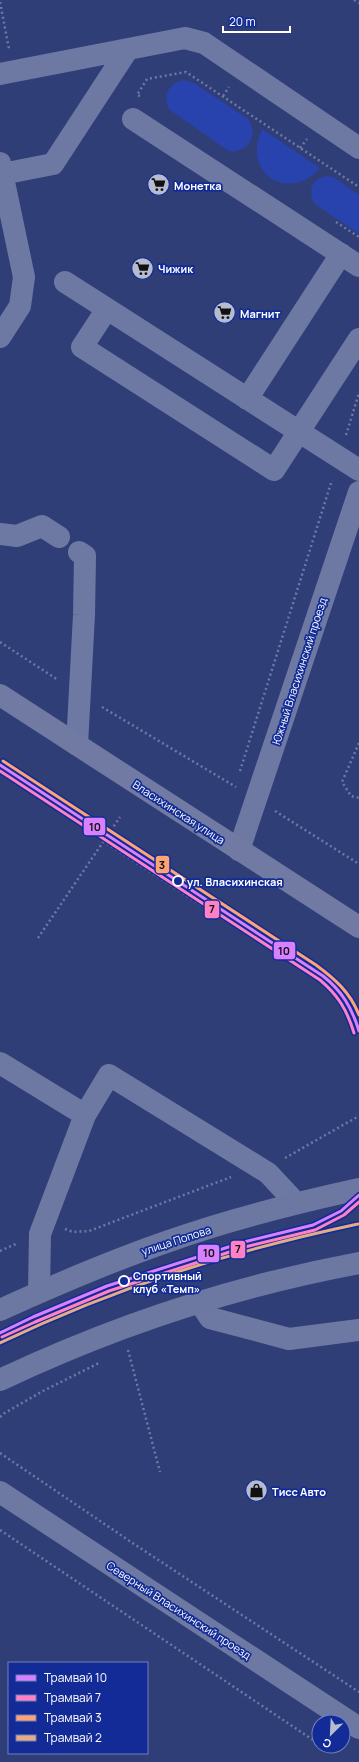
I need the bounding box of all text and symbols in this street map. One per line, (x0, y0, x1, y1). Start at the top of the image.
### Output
scale bar (223, 8, 290, 34)
text: 20 m (229, 13, 256, 30)
supermarket icon: Монетка (146, 172, 172, 198)
place label: Монетка (174, 178, 222, 193)
supermarket icon: Чижик (130, 255, 156, 281)
place label: Чижик (158, 261, 194, 276)
supermarket icon: Магнит (212, 300, 238, 326)
place label: Магнит (240, 306, 281, 321)
street label: Южный Власихинский проезд (268, 595, 330, 746)
street label: Власихинская улица (130, 777, 228, 847)
line badge: 10 (83, 817, 106, 836)
text: 10 (89, 819, 101, 834)
line badge: 3 (155, 855, 170, 874)
text: 3 (159, 857, 165, 872)
place label: ул. Власихинская (187, 874, 283, 889)
marker: ул. Власихинская (172, 875, 184, 887)
line badge: 7 (204, 900, 220, 919)
text: 7 (209, 901, 215, 916)
line badge: 10 (273, 941, 296, 960)
text: 10 (278, 943, 290, 958)
street label: улица Попова (139, 1222, 213, 1258)
line badge: 7 (230, 1240, 246, 1259)
text: 7 (235, 1241, 241, 1256)
line badge: 10 (197, 1244, 220, 1263)
text: 10 (203, 1245, 215, 1260)
place label: Спортивный клуб «Темп» (133, 1268, 202, 1296)
marker: Спортивный клуб «Темп» (118, 1275, 130, 1287)
shop icon: Тисс Авто (243, 1478, 269, 1504)
place label: Тисс Авто (272, 1484, 326, 1499)
street label: Северный Власихинский проезд (104, 1558, 254, 1663)
legend (8, 1662, 148, 1754)
text: Трамвай 10 (44, 1669, 107, 1686)
text: Трамвай 7 (44, 1689, 101, 1706)
text: Трамвай 3 (44, 1709, 102, 1726)
north arrow (311, 1714, 351, 1754)
text: Трамвай 2 (44, 1729, 102, 1746)
text: С (320, 1735, 333, 1752)

